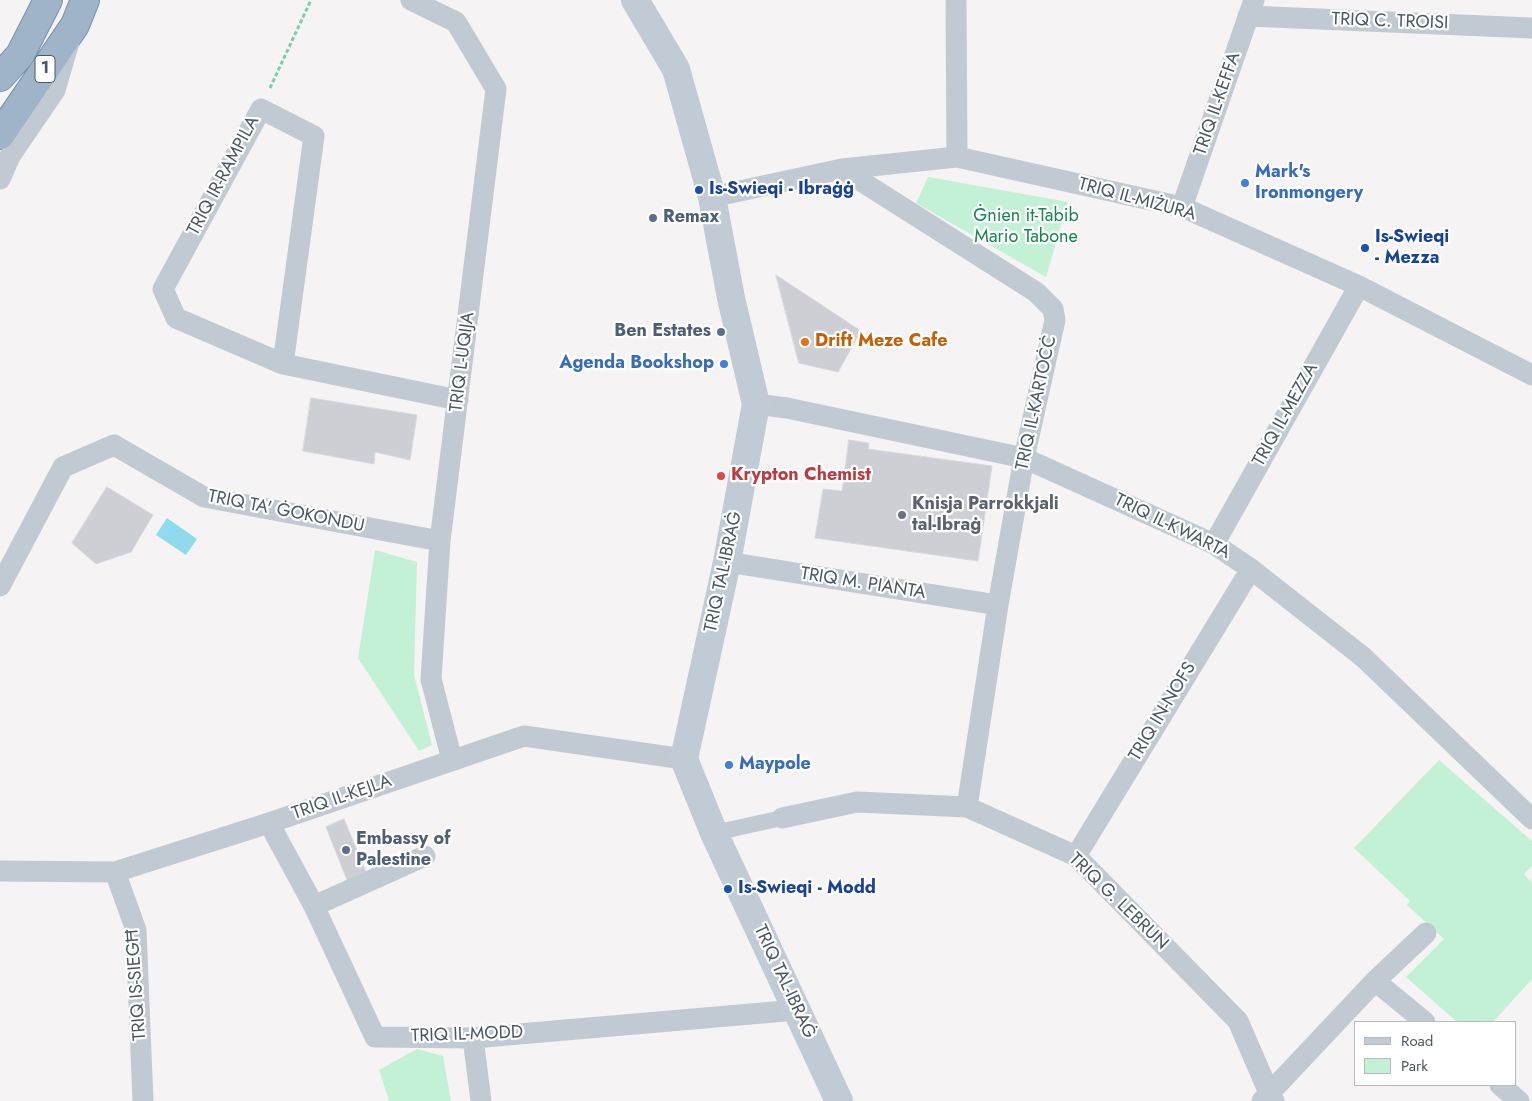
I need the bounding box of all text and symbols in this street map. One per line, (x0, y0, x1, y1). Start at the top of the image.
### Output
street label: TRIQ C. TROISI (1331, 9, 1449, 35)
street label: TRIQ IL-KEFFA (1190, 50, 1246, 158)
road number: 1 (35, 56, 55, 82)
street label: TRIQ IR-RAMPILA (183, 113, 265, 239)
place label: Mark's Ironmongery (1255, 162, 1363, 204)
street label: TRIQ IL-MIŻURA (1076, 174, 1198, 226)
marker: Mark's Ironmongery (1239, 177, 1251, 189)
place label: Is-Swieqi - Ibraġġ (709, 179, 854, 201)
marker: Is-Swieqi - Ibraġġ (693, 184, 705, 196)
park label: Ġnien it-Tabib Mario Tabone (973, 206, 1079, 248)
place label: Remax (663, 207, 719, 229)
marker: Remax (647, 212, 659, 224)
place label: Is-Swieqi - Mezza (1375, 227, 1449, 270)
marker: Is-Swieqi - Mezza (1359, 242, 1371, 254)
street label: TRIQ L-UQIJA (446, 311, 480, 413)
place label: Ben Estates (614, 321, 711, 343)
marker: Ben Estates (715, 326, 727, 338)
place label: Drift Meze Cafe (815, 331, 948, 353)
street label: TRIQ IL-KARTOĊĊ (1012, 334, 1062, 472)
marker: Drift Meze Cafe (799, 336, 811, 348)
place label: Agenda Bookshop (559, 353, 714, 375)
marker: Agenda Bookshop (718, 358, 730, 370)
street label: TRIQ IL-MEZZA (1249, 360, 1323, 470)
place label: Krypton Chemist (731, 465, 871, 487)
marker: Krypton Chemist (715, 470, 727, 482)
street label: TRIQ TA' ĠOKONDU (206, 486, 366, 538)
street label: TRIQ IL-KWARTA (1111, 490, 1233, 564)
place label: Knisja Parrokkjali tal-Ibraġ (912, 494, 1059, 536)
marker: Knisja Parrokkjali tal-Ibraġ (896, 509, 908, 521)
street label: TRIQ TAL-IBRAĠ (701, 510, 747, 634)
street label: TRIQ M. PIANTA (799, 563, 927, 605)
street label: TRIQ IN-NOFS (1125, 659, 1201, 765)
place label: Maypole (739, 754, 811, 776)
marker: Maypole (723, 759, 735, 771)
street label: TRIQ IL-KEJLA (289, 771, 395, 825)
place label: Embassy of Palestine (356, 829, 450, 872)
marker: Embassy of Palestine (340, 844, 352, 856)
street label: TRIQ G. LEBRUN (1064, 849, 1172, 955)
place label: Is-Swieqi - Modd (738, 878, 876, 900)
marker: Is-Swieqi - Modd (722, 883, 734, 895)
street label: TRIQ TAL-IBRAĠ (748, 922, 820, 1042)
street label: TRIQ IS-SIEGĦ (122, 929, 152, 1041)
legend (1354, 1021, 1517, 1086)
street label: TRIQ IL-MODD (411, 1022, 523, 1048)
text: Road (1401, 1030, 1433, 1052)
text: Park (1401, 1055, 1428, 1077)

